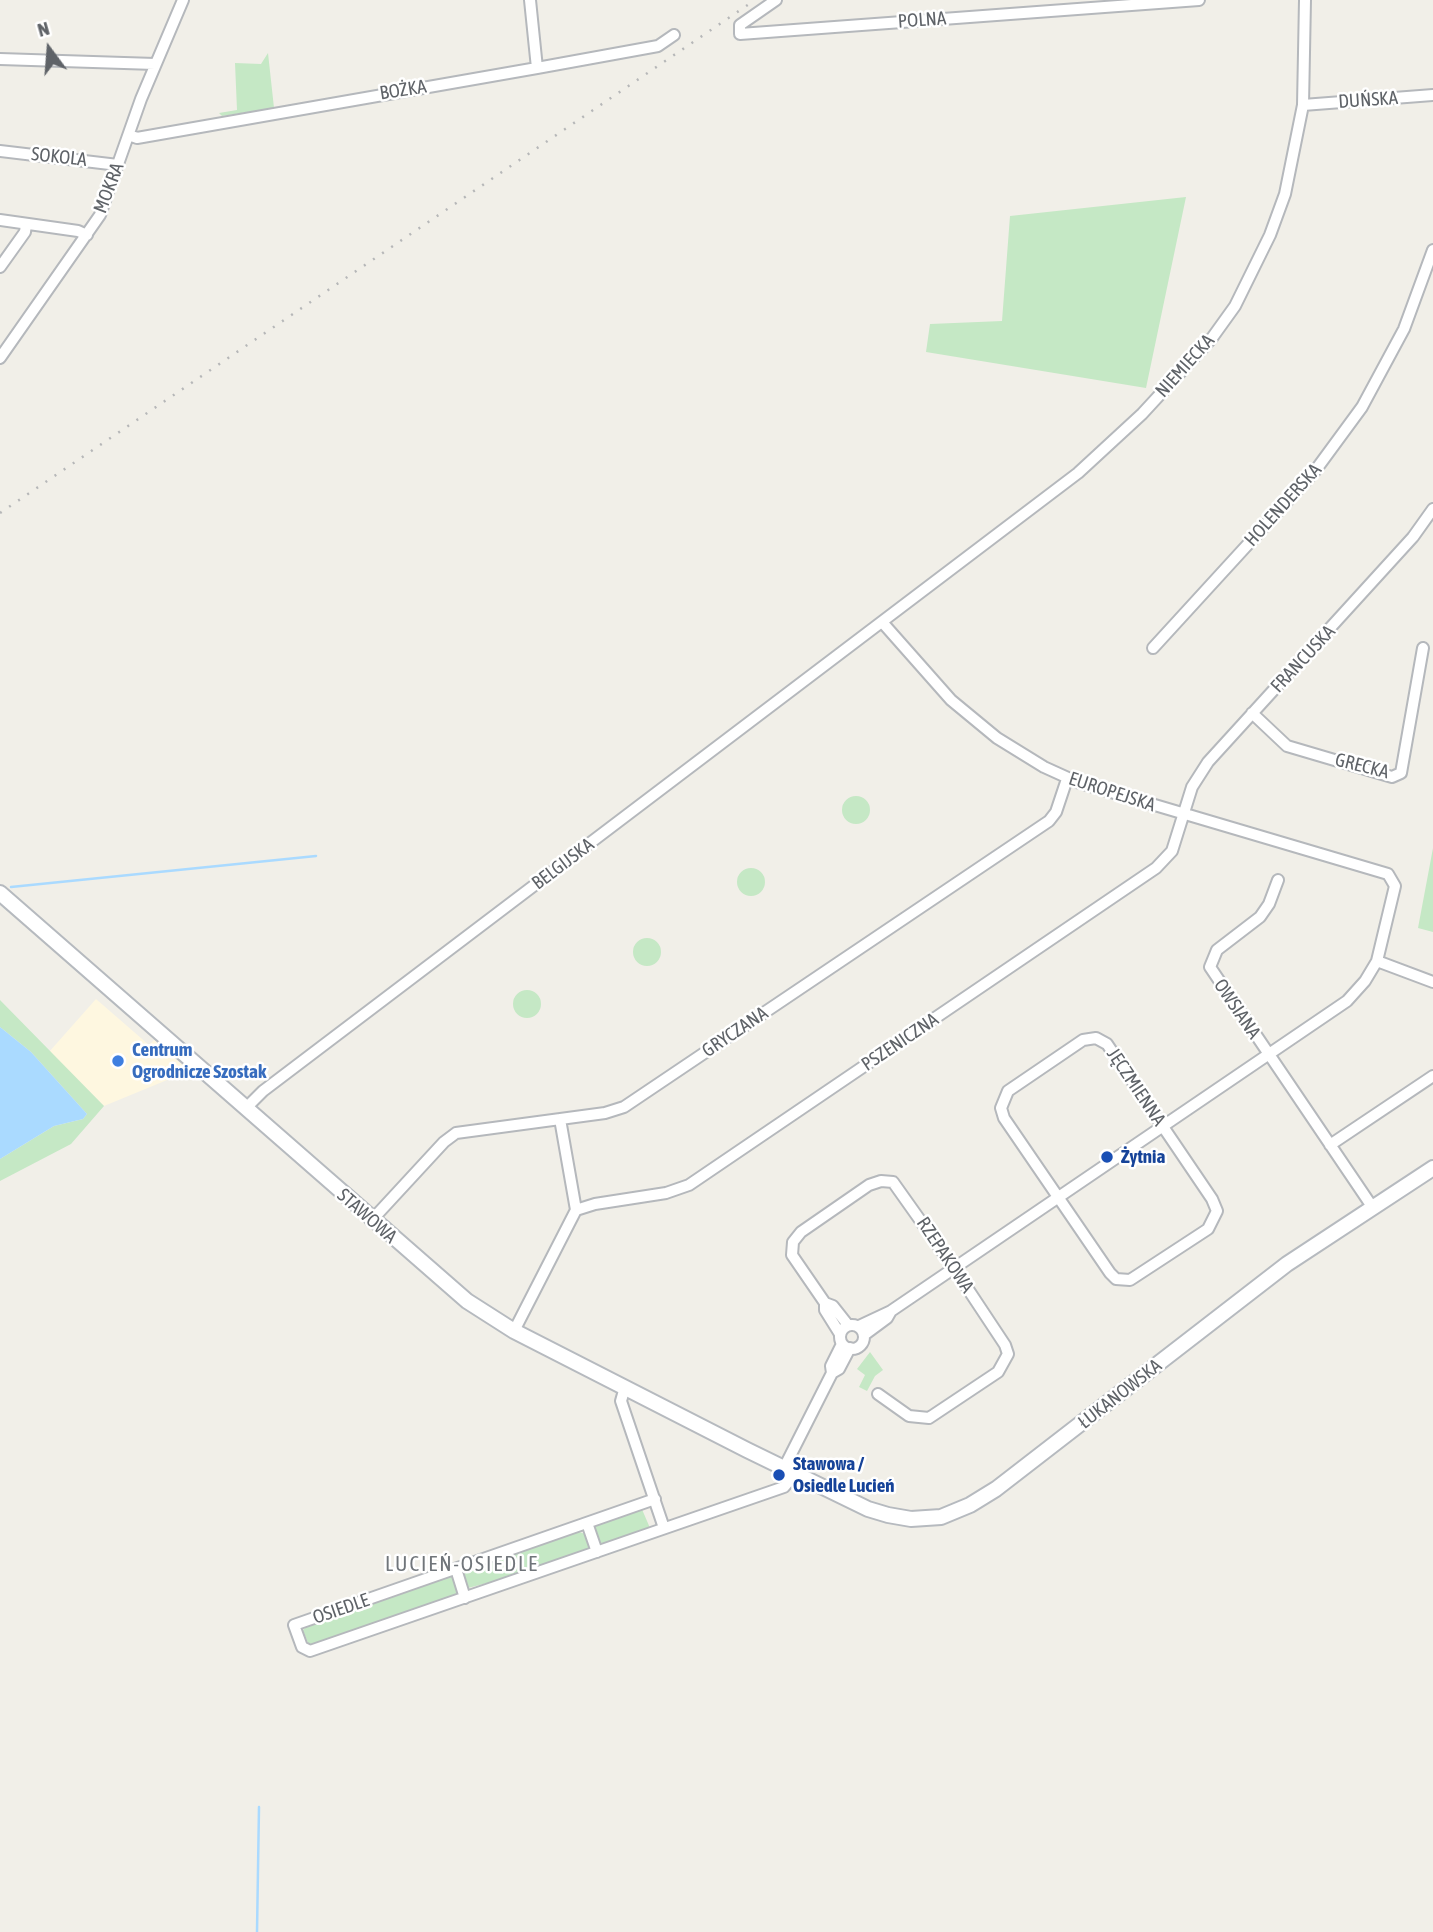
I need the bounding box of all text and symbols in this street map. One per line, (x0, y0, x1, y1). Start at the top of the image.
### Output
street label: POLNA (897, 7, 947, 33)
north arrow (14, 14, 84, 84)
text: N (35, 17, 52, 41)
street label: BOŻKA (378, 75, 428, 105)
street label: DUŃSKA (1337, 87, 1399, 113)
street label: SOKOLA (30, 143, 88, 171)
street label: MOKRA (89, 160, 129, 216)
street label: NIEMIECKA (1151, 330, 1219, 402)
street label: HOLENDERSKA (1240, 459, 1326, 551)
street label: FRANCUSKA (1266, 620, 1340, 698)
street label: GRECKA (1333, 748, 1391, 784)
street label: EUROPEJSKA (1066, 767, 1158, 817)
street label: BELGIJSKA (528, 833, 598, 895)
street label: OWSIANA (1209, 975, 1265, 1043)
street label: GRYCZANA (698, 1002, 772, 1062)
street label: PSZENICZNA (857, 1008, 943, 1076)
place label: Centrum Ogrodnicze Szostak (132, 1039, 266, 1083)
street label: JĘCZMIENNA (1102, 1044, 1170, 1130)
marker: Centrum Ogrodnicze Szostak (110, 1053, 126, 1069)
place label: Żytnia (1121, 1146, 1165, 1168)
marker: Żytnia (1099, 1149, 1115, 1165)
street label: STAWOWA (332, 1184, 402, 1248)
street label: RZEPAKOWA (911, 1213, 979, 1297)
street label: ŁUKANOWSKA (1074, 1354, 1166, 1434)
place label: Stawowa / Osiedle Lucień (793, 1453, 895, 1497)
marker: Stawowa / Osiedle Lucień (771, 1467, 787, 1483)
district label: LUCIEŃ-OSIEDLE (387, 1551, 537, 1577)
street label: OSIEDLE (310, 1589, 372, 1629)

